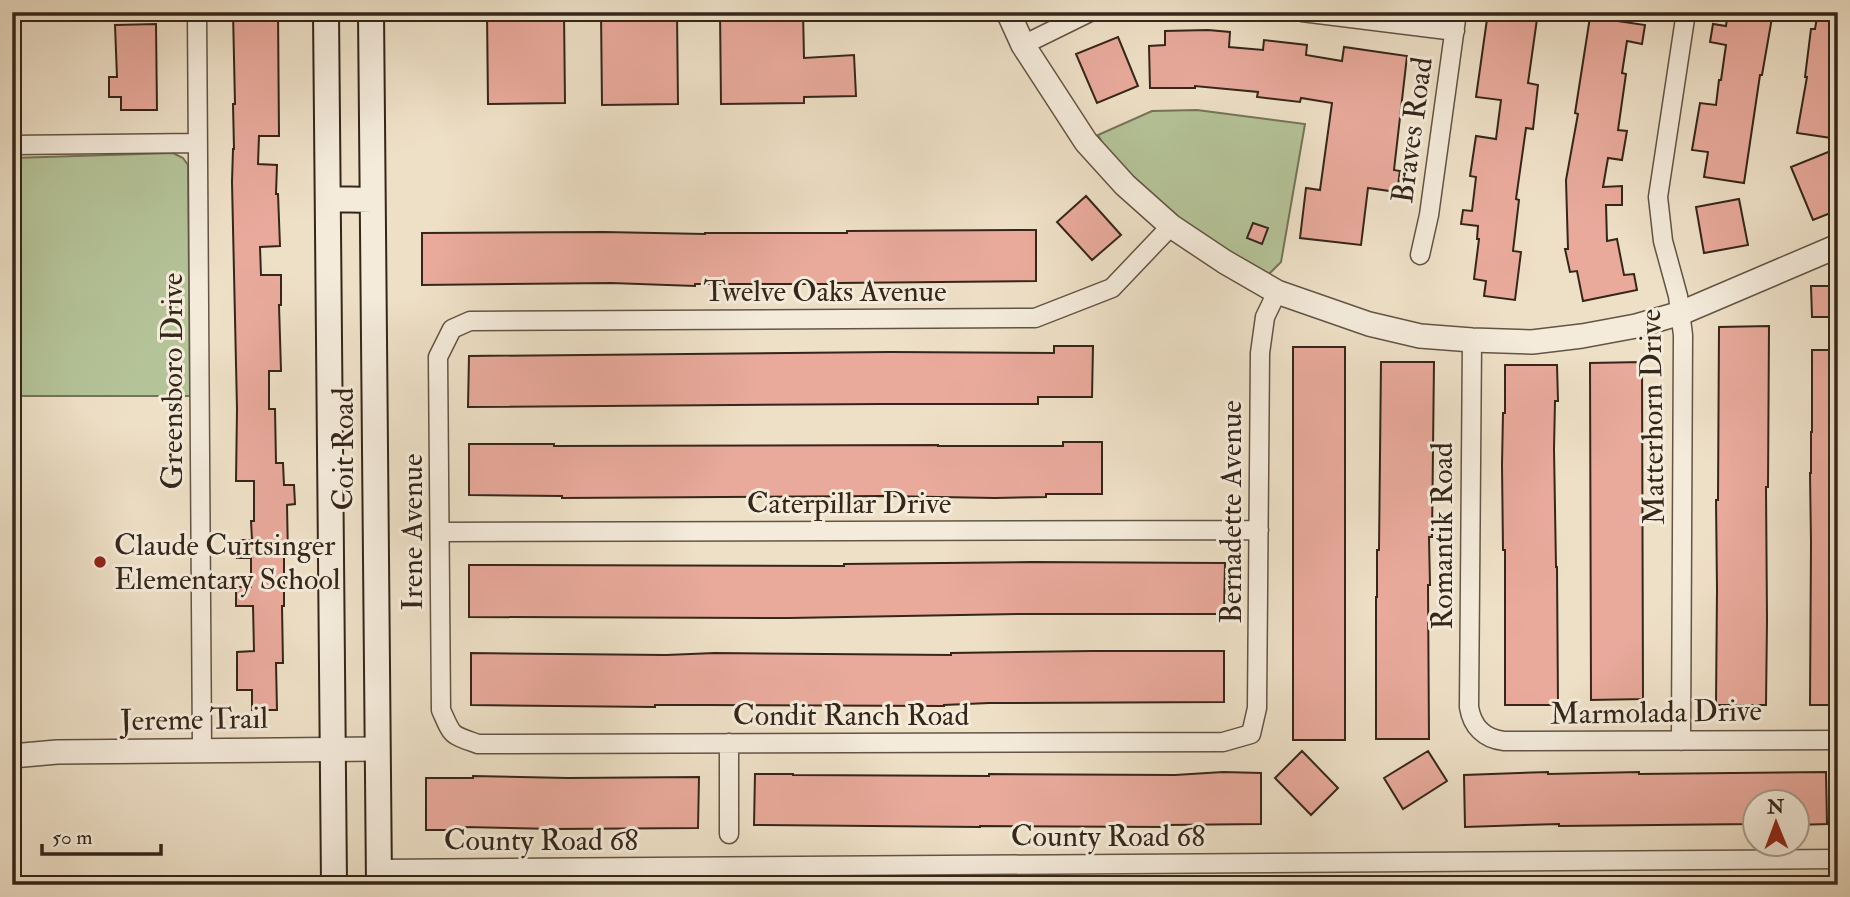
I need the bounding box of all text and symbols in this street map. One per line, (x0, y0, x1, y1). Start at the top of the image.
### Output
street label: Braves Road (1384, 54, 1441, 205)
street label: Greensboro Drive (154, 273, 191, 489)
street label: Twelve Oaks Avenue (703, 273, 947, 310)
street label: Matterhorn Drive (1632, 309, 1673, 525)
street label: Coit Road (325, 387, 362, 510)
street label: Bernadette Avenue (1213, 400, 1250, 624)
street label: Romantik Road (1424, 442, 1461, 630)
street label: Irene Avenue (394, 454, 431, 610)
street label: Caterpillar Drive (747, 485, 951, 522)
place label: Claude Curtsinger Elementary School (114, 527, 341, 598)
marker: Claude Curtsinger Elementary School (92, 554, 108, 570)
street label: Marmolada Drive (1550, 692, 1762, 733)
street label: Condit Ranch Road (733, 697, 969, 734)
street label: Jereme Trail (119, 700, 269, 739)
north arrow (1742, 788, 1812, 858)
text: N (1766, 795, 1785, 819)
scale bar (42, 813, 161, 857)
street label: County Road 68 (1011, 818, 1205, 855)
street label: County Road 68 (444, 822, 638, 859)
text: 50 m (52, 824, 93, 851)

